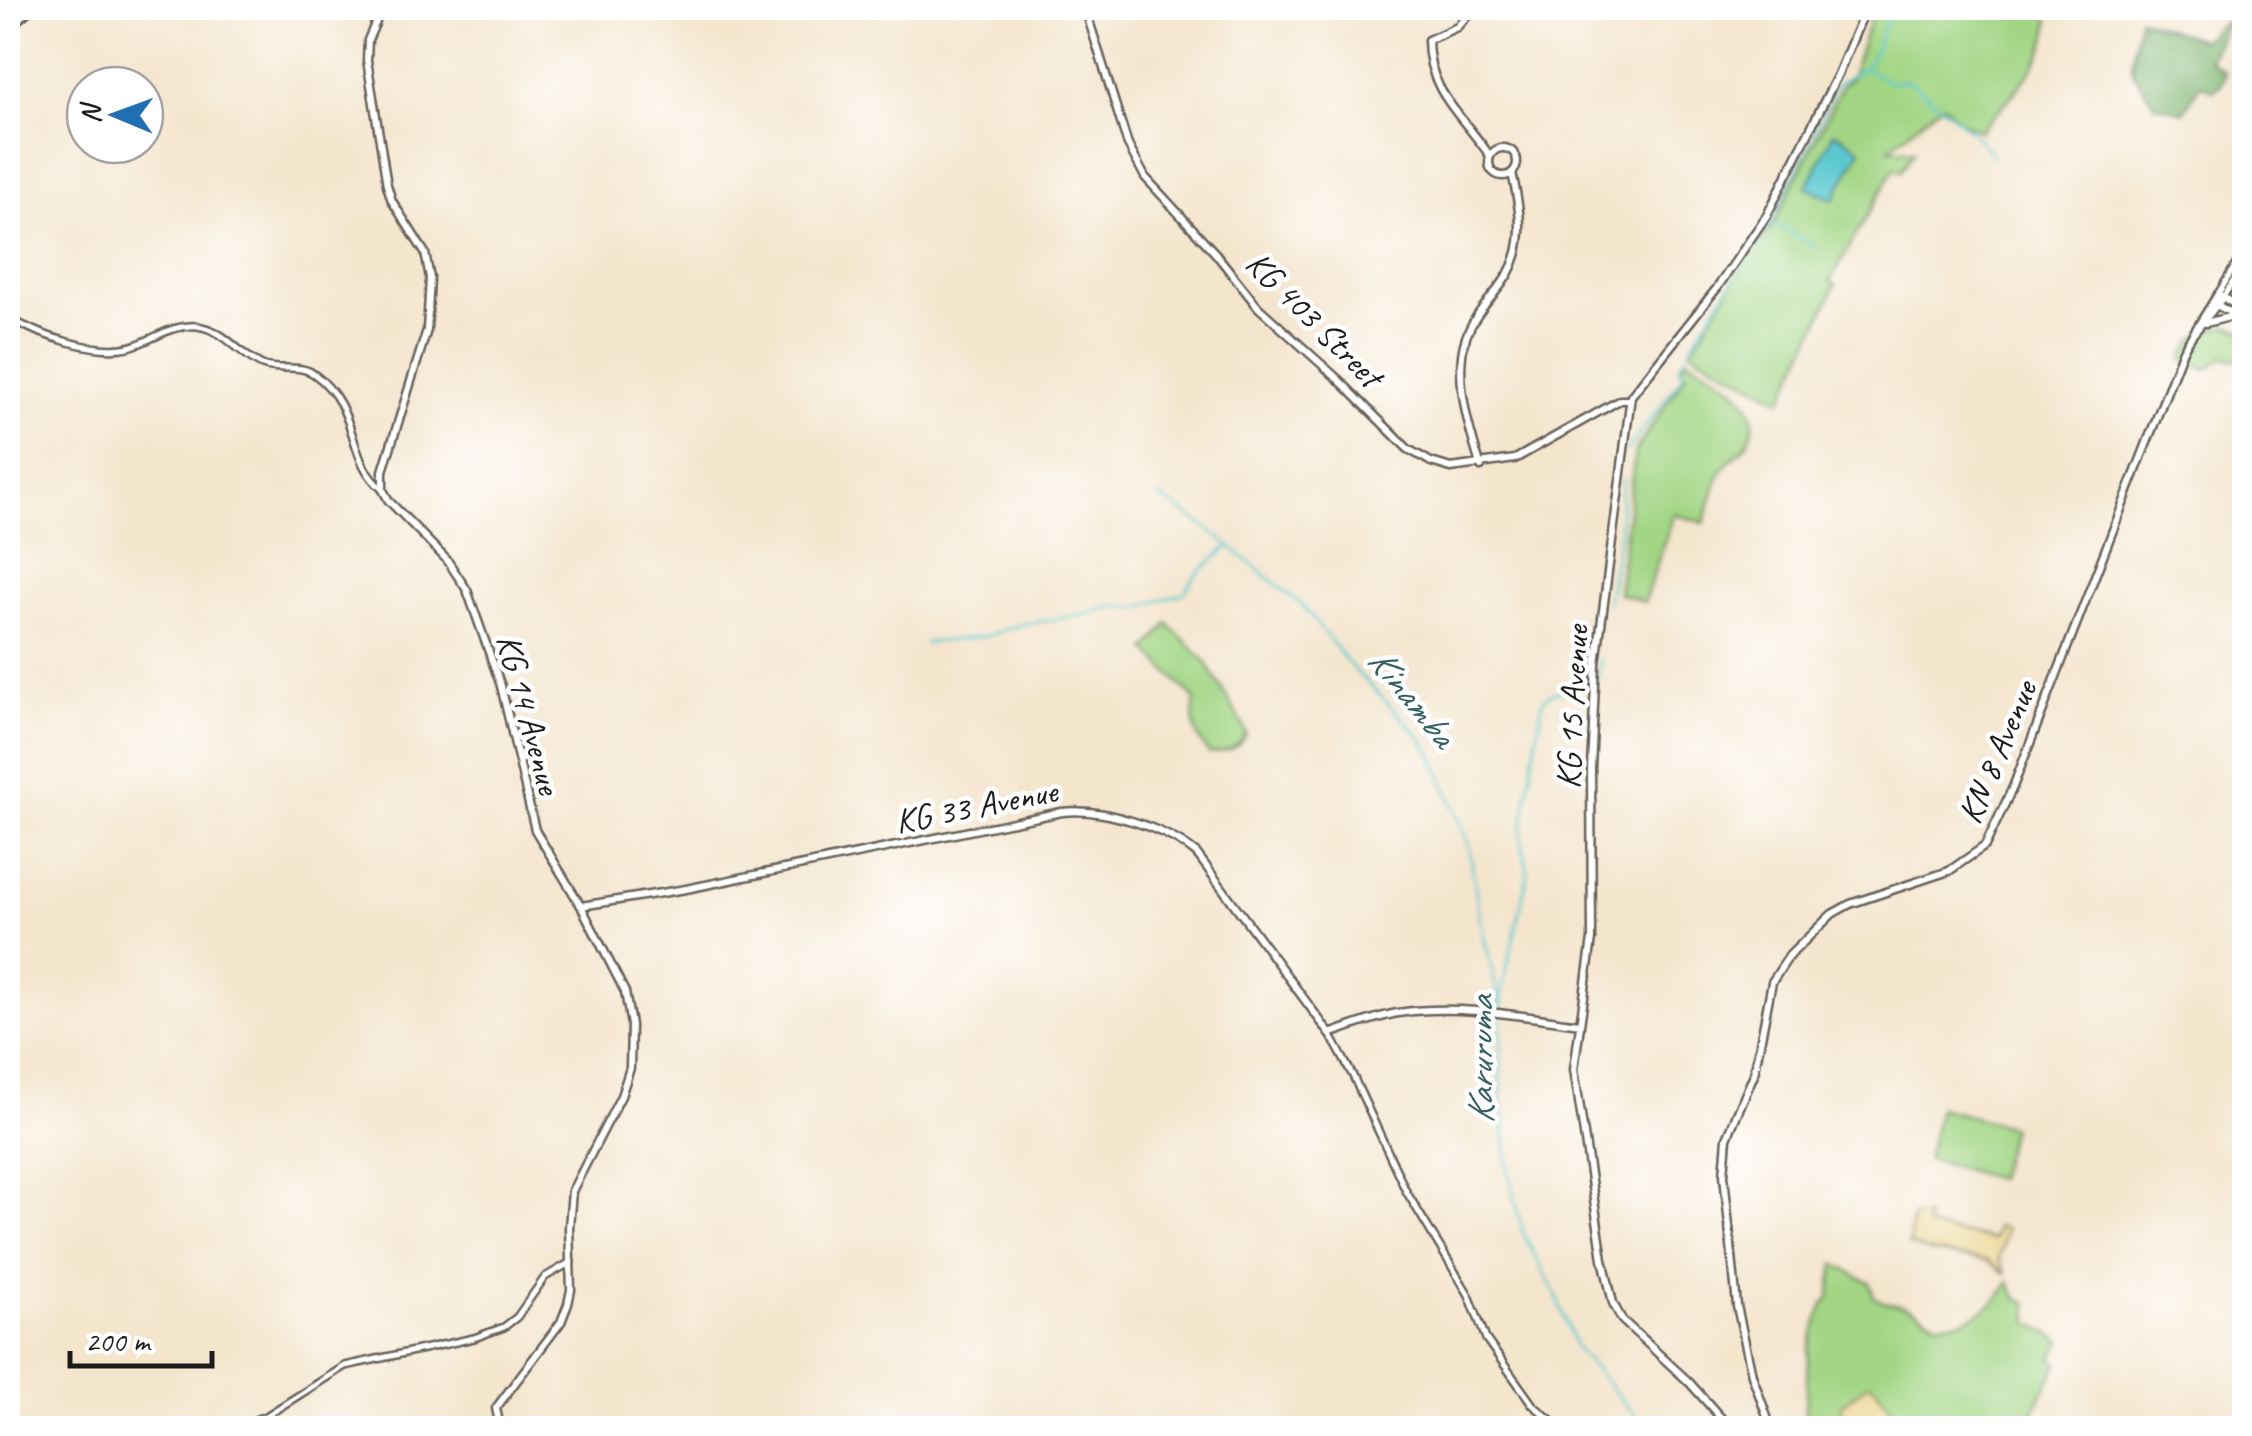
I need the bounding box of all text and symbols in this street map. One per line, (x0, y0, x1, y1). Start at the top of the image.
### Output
north arrow (65, 65, 165, 165)
text: N (73, 101, 108, 124)
street label: KG 403 Street (1236, 241, 1395, 400)
street label: KG 15 Avenue (1545, 621, 1599, 790)
street label: KG 14 Avenue (486, 629, 573, 801)
water label: Kinamba (1358, 638, 1469, 760)
street label: KN 8 Avenue (1947, 672, 2048, 830)
street label: KG 33 Avenue (891, 768, 1063, 844)
water label: Karuruma (1457, 993, 1504, 1124)
scale bar (70, 1306, 212, 1368)
text: 200 m (85, 1322, 152, 1360)

